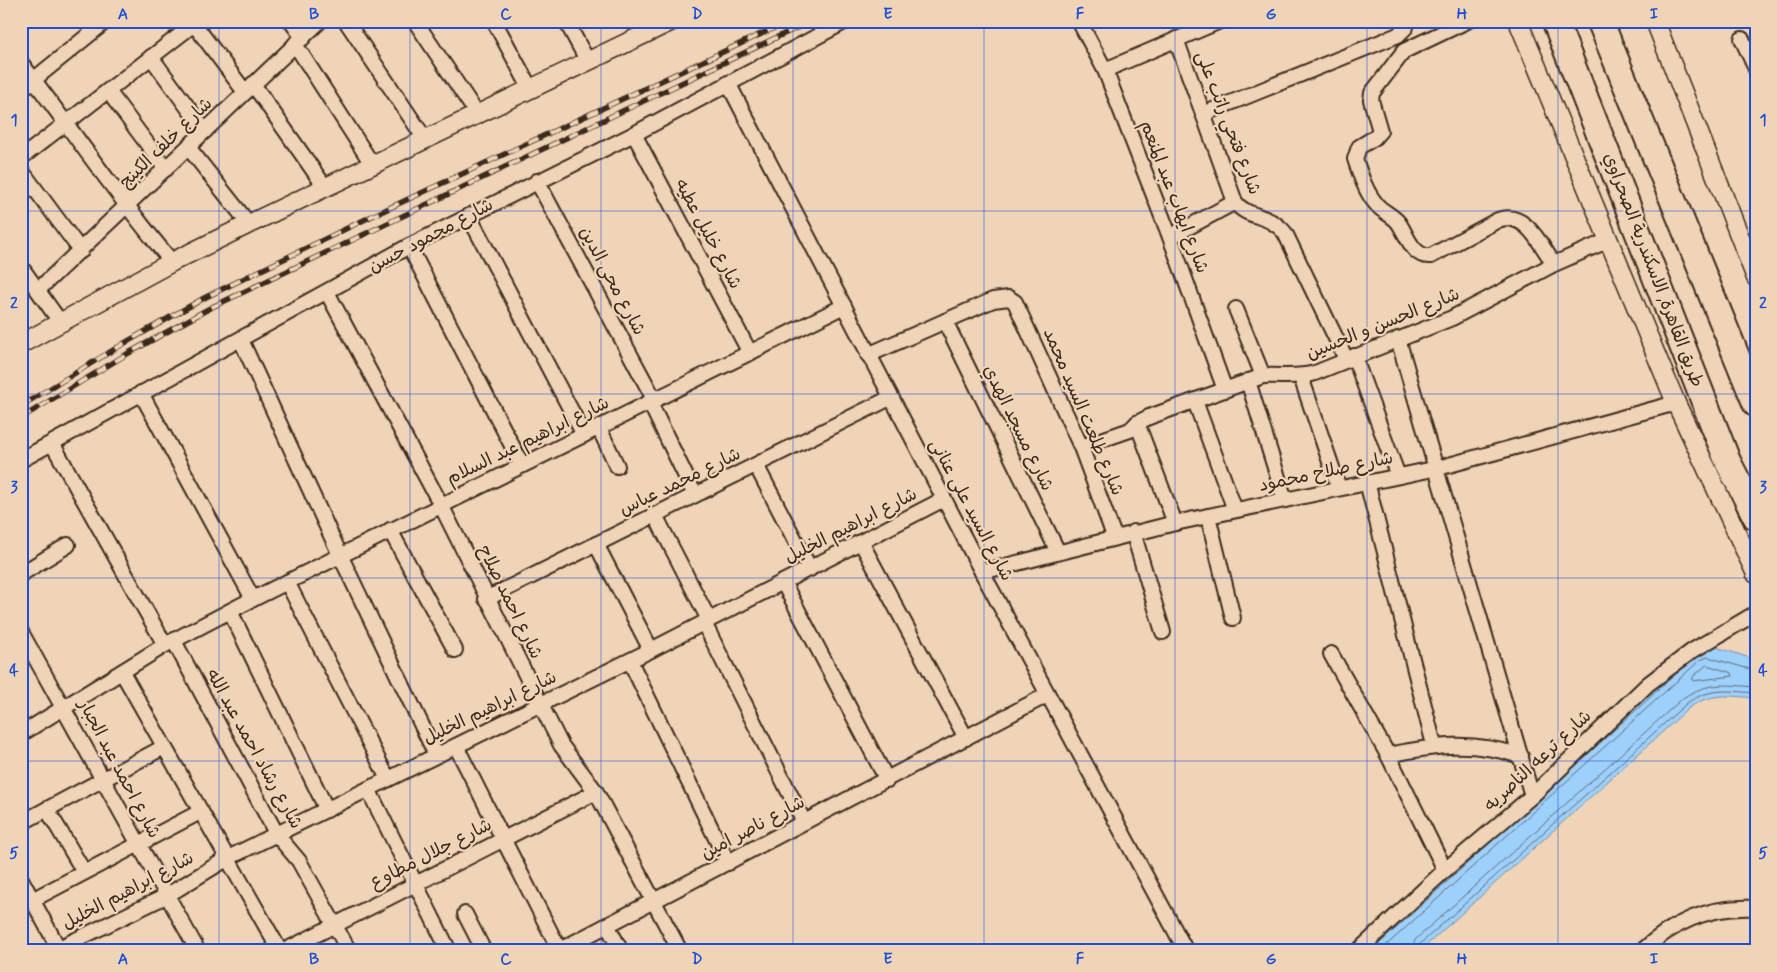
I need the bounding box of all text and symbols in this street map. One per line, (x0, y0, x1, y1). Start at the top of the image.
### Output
text: A (118, 4, 128, 25)
text: B (309, 4, 319, 25)
text: C (500, 4, 512, 25)
text: D (691, 4, 703, 25)
text: E (883, 4, 893, 25)
text: F (1076, 4, 1085, 25)
text: G (1266, 4, 1277, 25)
text: H (1457, 4, 1468, 25)
text: I (1650, 4, 1659, 25)
street label: شارع فتحي راتب على (1187, 48, 1266, 199)
street label: شارع خلف الكينج (114, 92, 218, 194)
text: 1 (10, 110, 18, 131)
text: 1 (1759, 110, 1767, 131)
street label: شارع ايهاب عبد المنعم (1133, 117, 1214, 277)
street label: طريق القاهرة, الاسكندرية الصحراوي (1597, 149, 1709, 391)
street label: شارع خليل عطيه (669, 175, 747, 293)
street label: شارع محمود حسن (364, 193, 498, 279)
street label: شارع محى الدين (573, 222, 651, 340)
street label: شارع الحسن و الحسين (1303, 282, 1463, 366)
text: 2 (10, 293, 18, 314)
text: 2 (1759, 293, 1767, 314)
street label: شارع طلعت السيد محمد (1037, 325, 1129, 499)
street label: شارع مسجد الهدي (977, 361, 1059, 495)
street label: شارع ابراهيم عبد السلام (443, 391, 614, 492)
street label: شارع السيد على عنانى (923, 435, 1019, 585)
street label: شارع محمد عباس (615, 442, 745, 522)
street label: شارع صلاح محمود (1257, 446, 1395, 498)
text: 3 (10, 477, 18, 498)
text: 3 (1759, 477, 1767, 498)
street label: شارع ابراهيم الخليل (781, 482, 922, 571)
street label: شارع احمد صلاح (472, 541, 548, 663)
text: 4 (9, 660, 19, 681)
text: 4 (1758, 660, 1768, 681)
street label: شارع رشاد احمد عبد الله (200, 665, 308, 833)
street label: شارع ابراهيم الخليل (419, 665, 561, 752)
street label: شارع احمد عبد الجبار (71, 694, 166, 843)
street label: شارع ترعه الناصريه (1479, 705, 1597, 817)
street label: شارع ناصر امين (697, 790, 809, 866)
street label: شارع جلال مطاوع (366, 813, 496, 895)
text: 5 (9, 843, 19, 864)
text: 5 (1758, 843, 1768, 864)
street label: شارع ابراهيم الخليل (58, 846, 198, 937)
text: A (118, 949, 128, 970)
text: B (309, 949, 319, 970)
text: C (500, 949, 512, 970)
text: D (691, 949, 703, 970)
text: E (883, 949, 893, 970)
text: F (1076, 949, 1085, 970)
text: G (1266, 949, 1277, 970)
text: H (1457, 949, 1468, 970)
text: I (1650, 949, 1659, 970)

